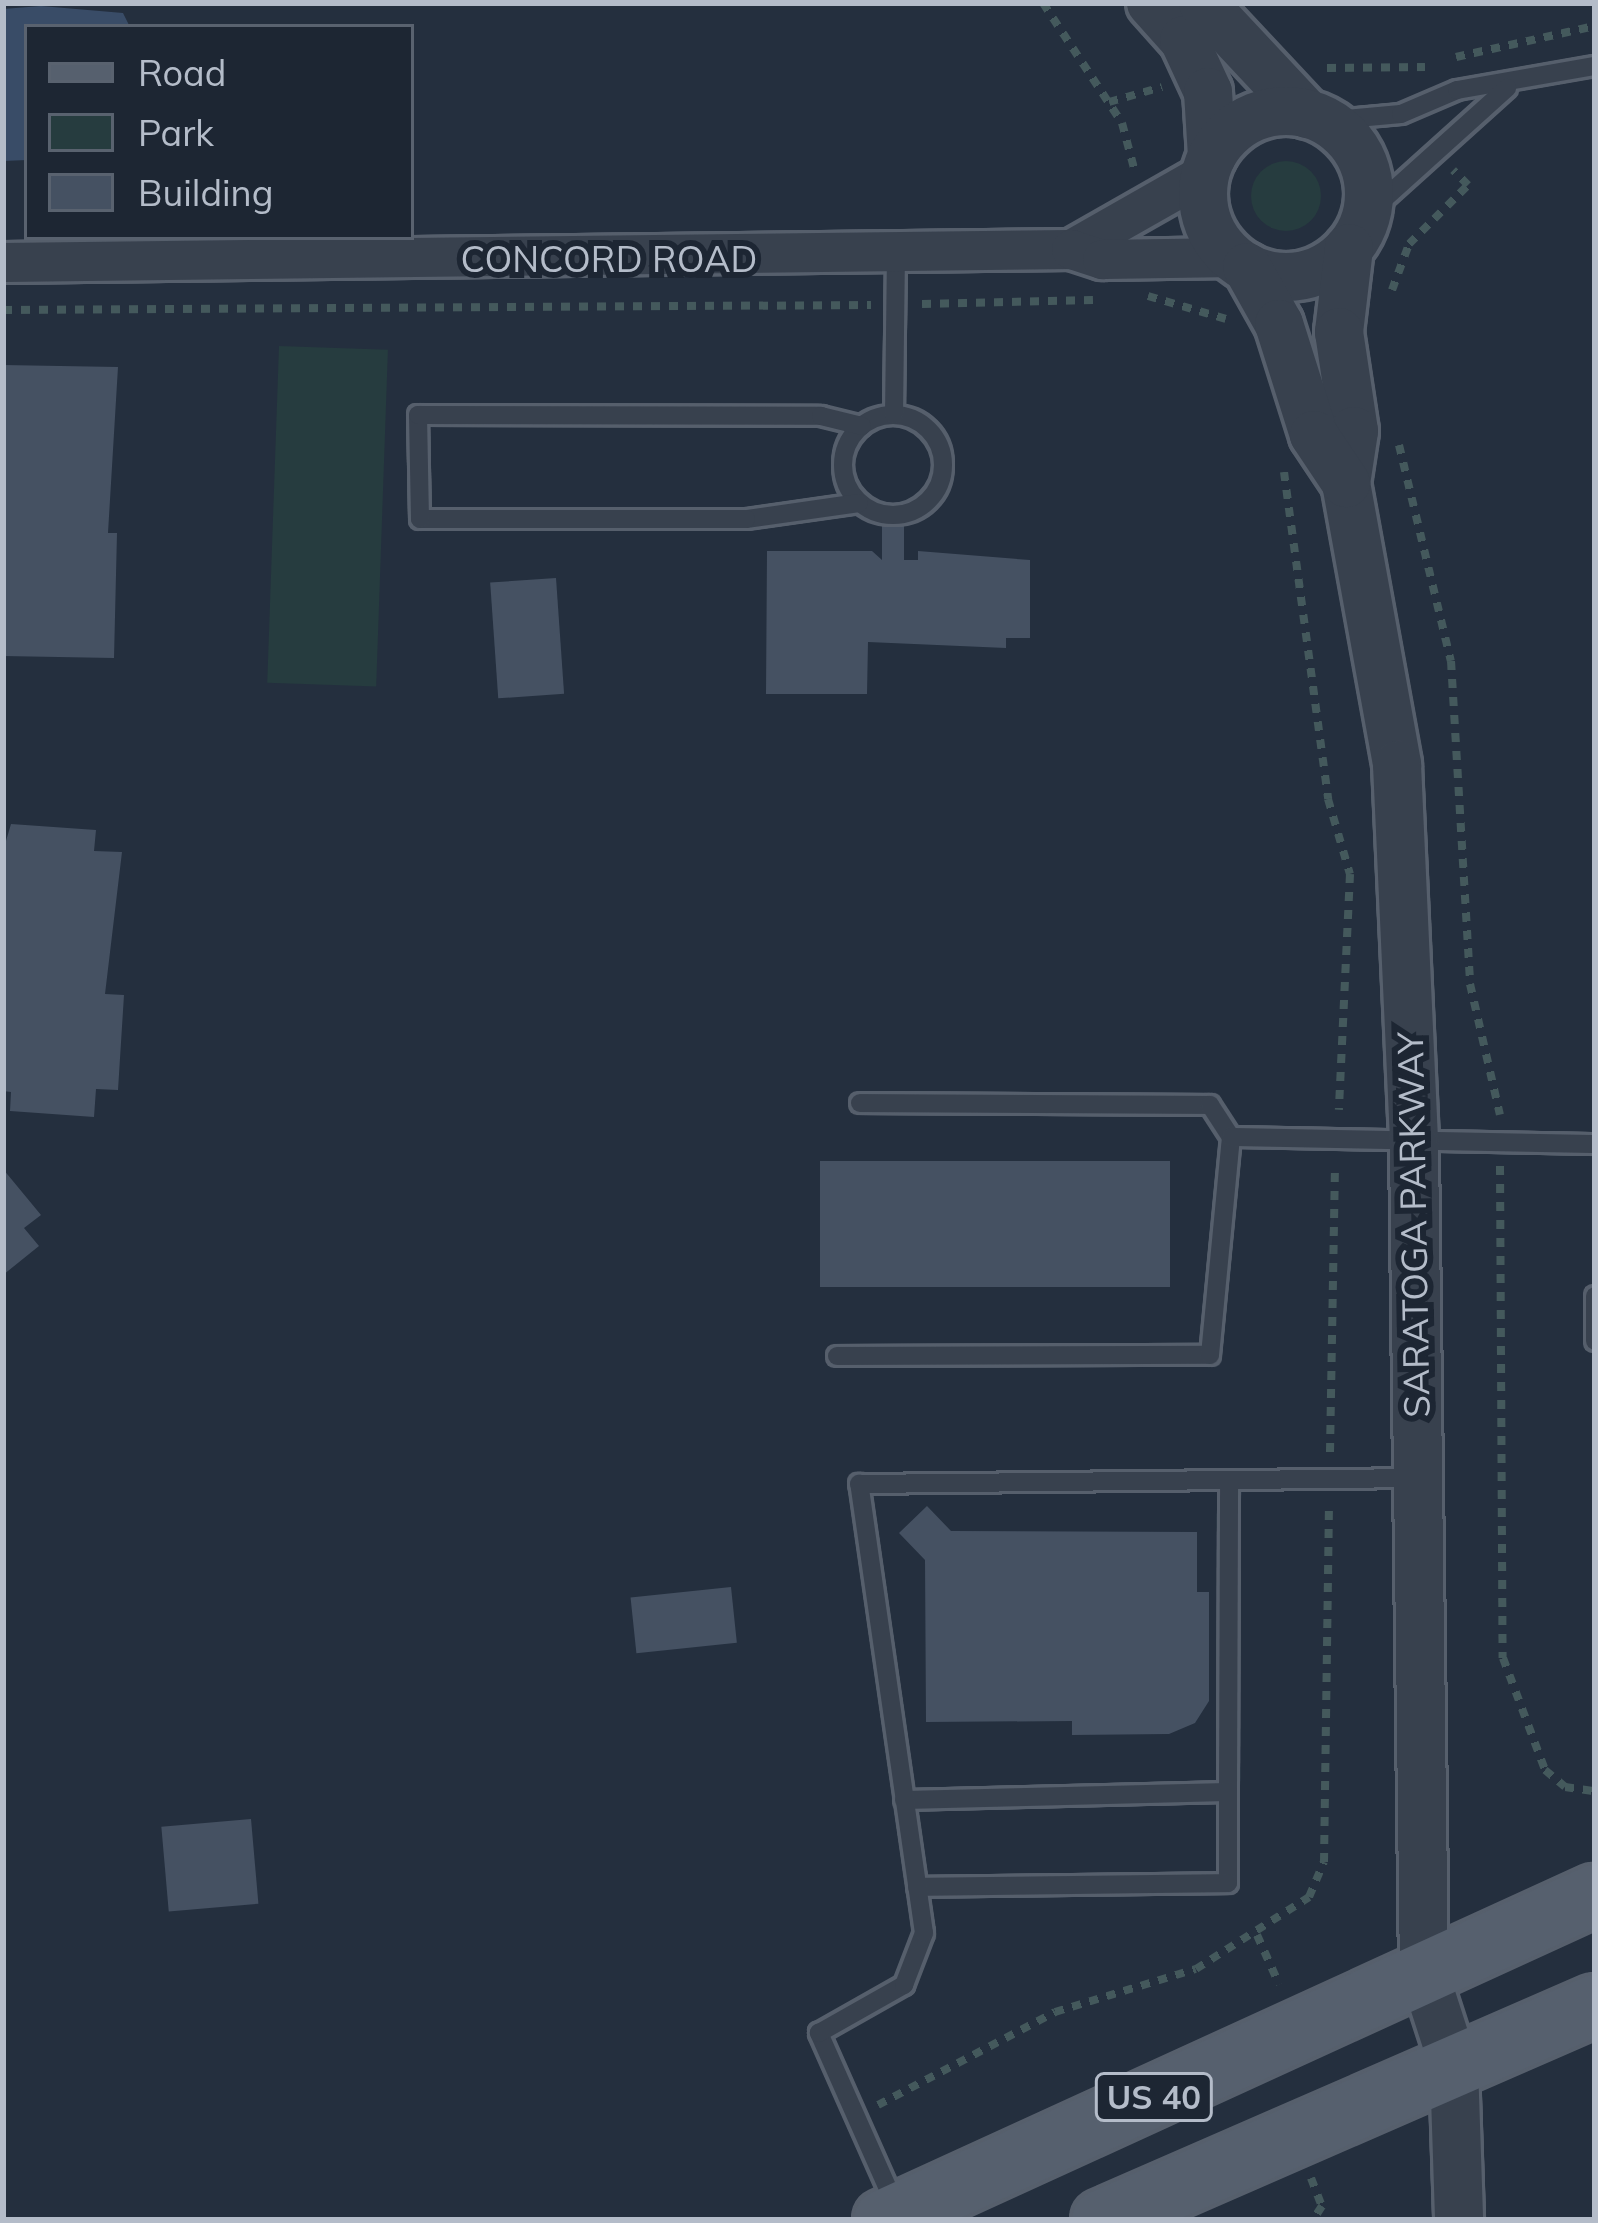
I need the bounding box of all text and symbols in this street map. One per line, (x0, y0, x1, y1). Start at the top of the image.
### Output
legend (24, 24, 414, 240)
text: Road (138, 50, 226, 95)
text: Park (138, 110, 214, 155)
text: Building (138, 170, 273, 215)
street label: CONCORD ROAD (461, 237, 757, 281)
street label: SARATOGA PARKWAY (1388, 1032, 1438, 1418)
road number: US 40 (1094, 2070, 1214, 2124)

